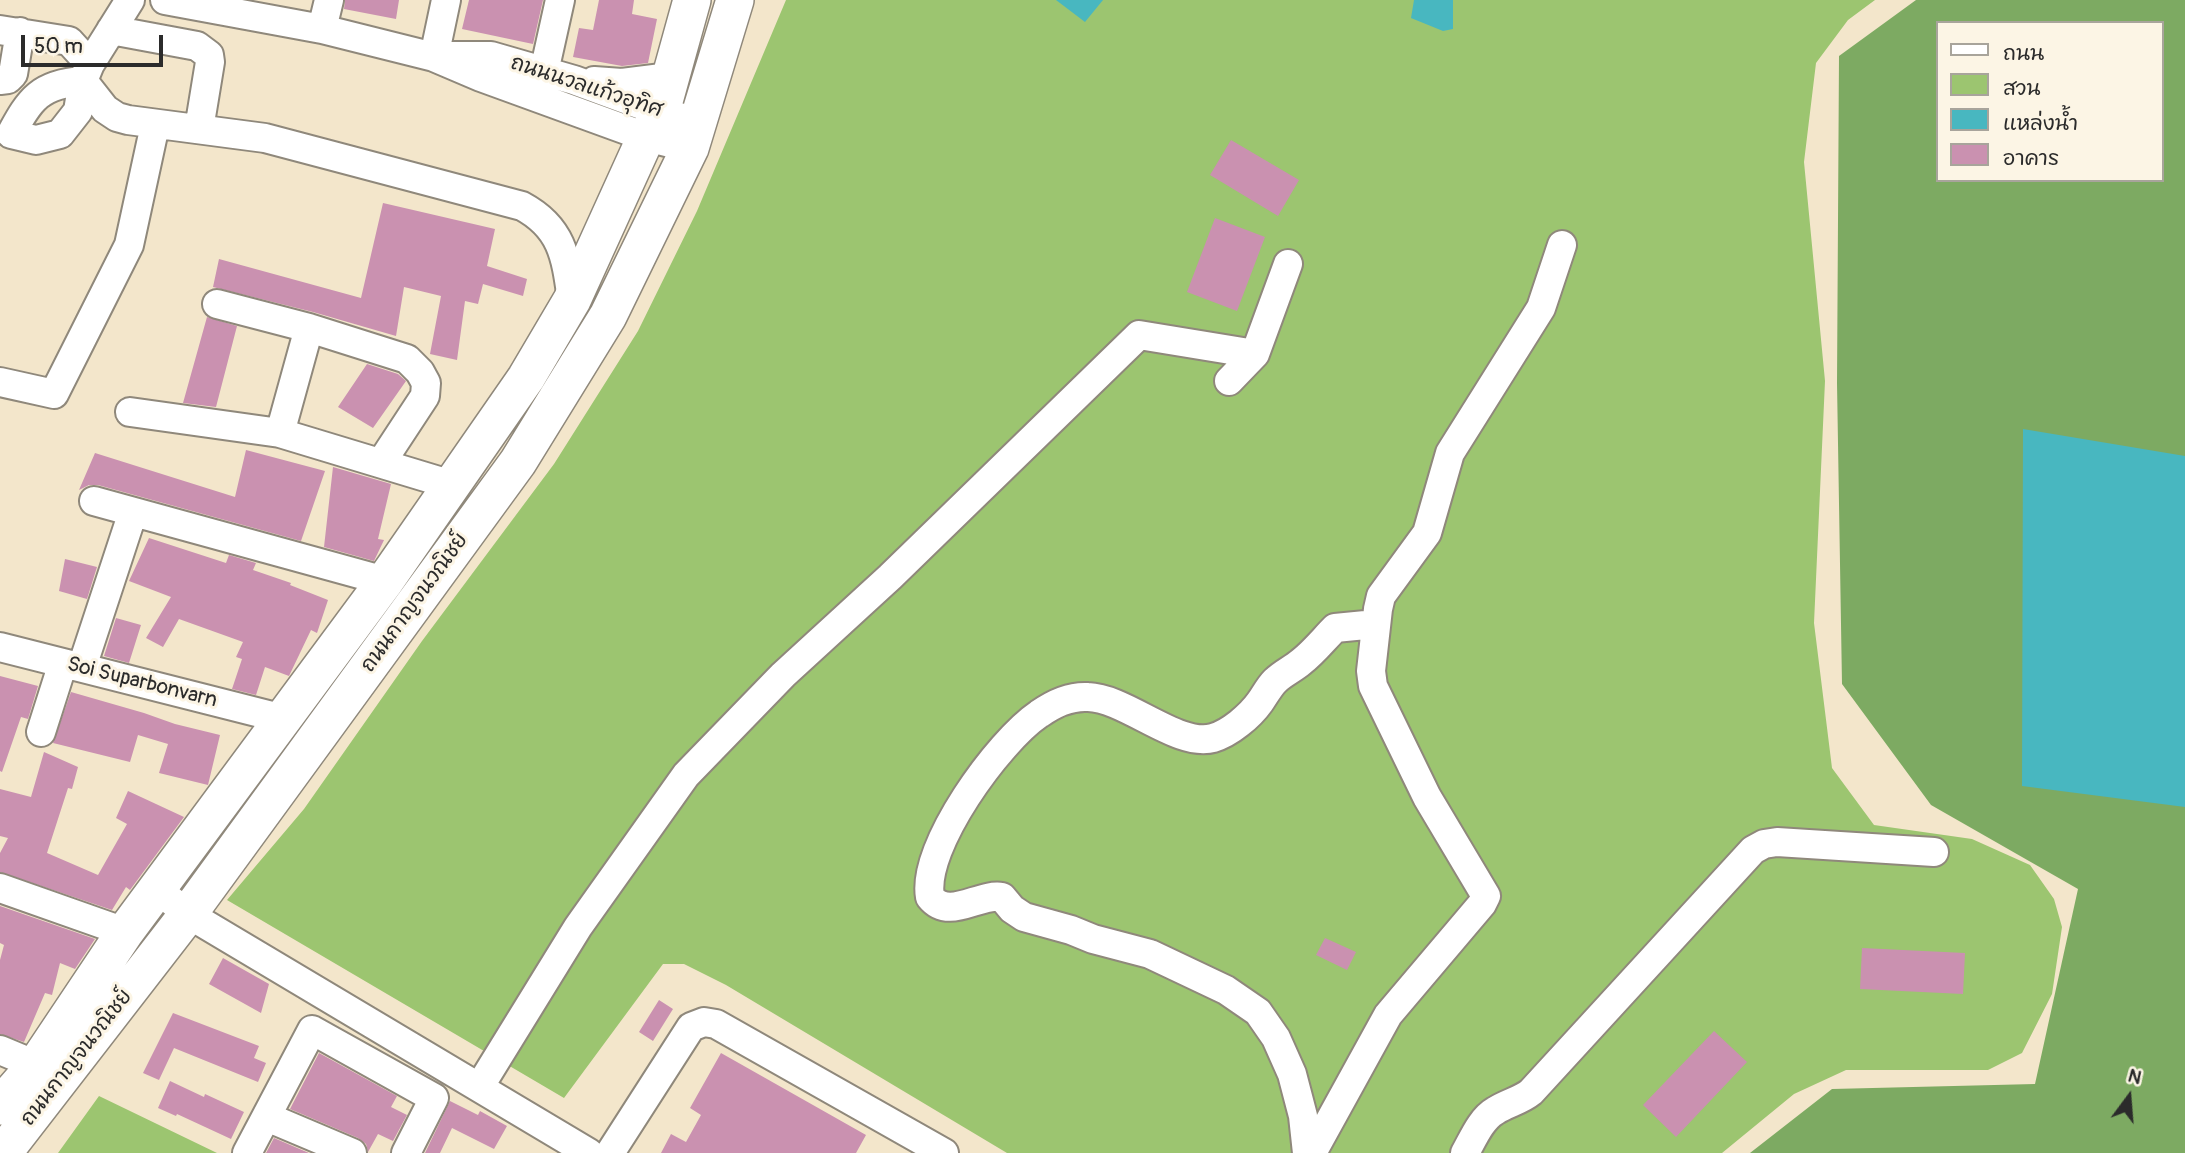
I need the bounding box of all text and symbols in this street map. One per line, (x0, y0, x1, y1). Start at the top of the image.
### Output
scale bar (24, 21, 166, 65)
legend (1937, 21, 2164, 182)
text: 50 m (34, 33, 83, 60)
text: ถนน (2003, 40, 2044, 67)
street label: ถนนนวลแก้วอุทิศ (507, 51, 665, 123)
text: สวน (2003, 75, 2040, 102)
text: แหล่งน้ำ (2003, 110, 2078, 137)
text: อาคาร (2003, 145, 2059, 172)
street label: ถนนกาญจนวณิชย์ (356, 528, 474, 678)
street label: Soi Suparbonvarn (64, 652, 220, 714)
street label: ถนนกาญจนวณิชย์ (16, 985, 138, 1131)
north arrow (2094, 1062, 2164, 1132)
text: N (2125, 1064, 2144, 1090)

